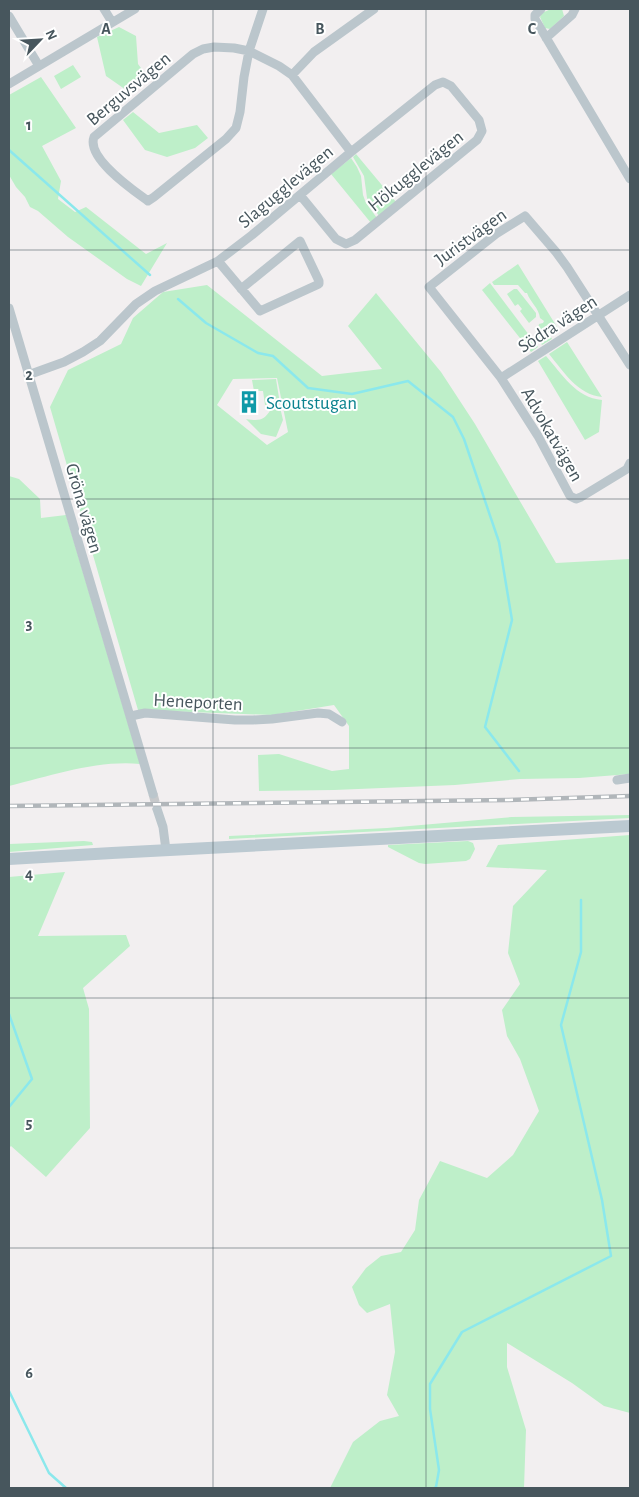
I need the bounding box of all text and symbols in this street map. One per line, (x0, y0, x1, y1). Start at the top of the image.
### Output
north arrow (15, 15, 65, 65)
text: A (101, 21, 111, 37)
text: B (315, 21, 325, 37)
text: C (528, 21, 537, 37)
text: N (42, 28, 59, 42)
street label: Berguvsvägen (83, 49, 175, 130)
text: 1 (26, 117, 32, 133)
street label: Hökugglevägen (365, 127, 467, 215)
street label: Slagugglevägen (235, 142, 337, 232)
street label: Juristvägen (432, 205, 510, 269)
street label: Södra vägen (515, 292, 601, 357)
text: 2 (25, 367, 33, 383)
street label: Advokatvägen (517, 385, 586, 485)
building icon: Scoutstugan (236, 389, 262, 415)
place label: Scoutstugan (266, 394, 357, 413)
street label: Gröna vägen (62, 461, 105, 555)
text: 3 (26, 616, 33, 632)
street label: Heneporten (153, 691, 243, 714)
text: 4 (25, 866, 33, 882)
text: 5 (26, 1115, 33, 1131)
text: 6 (25, 1365, 33, 1381)

